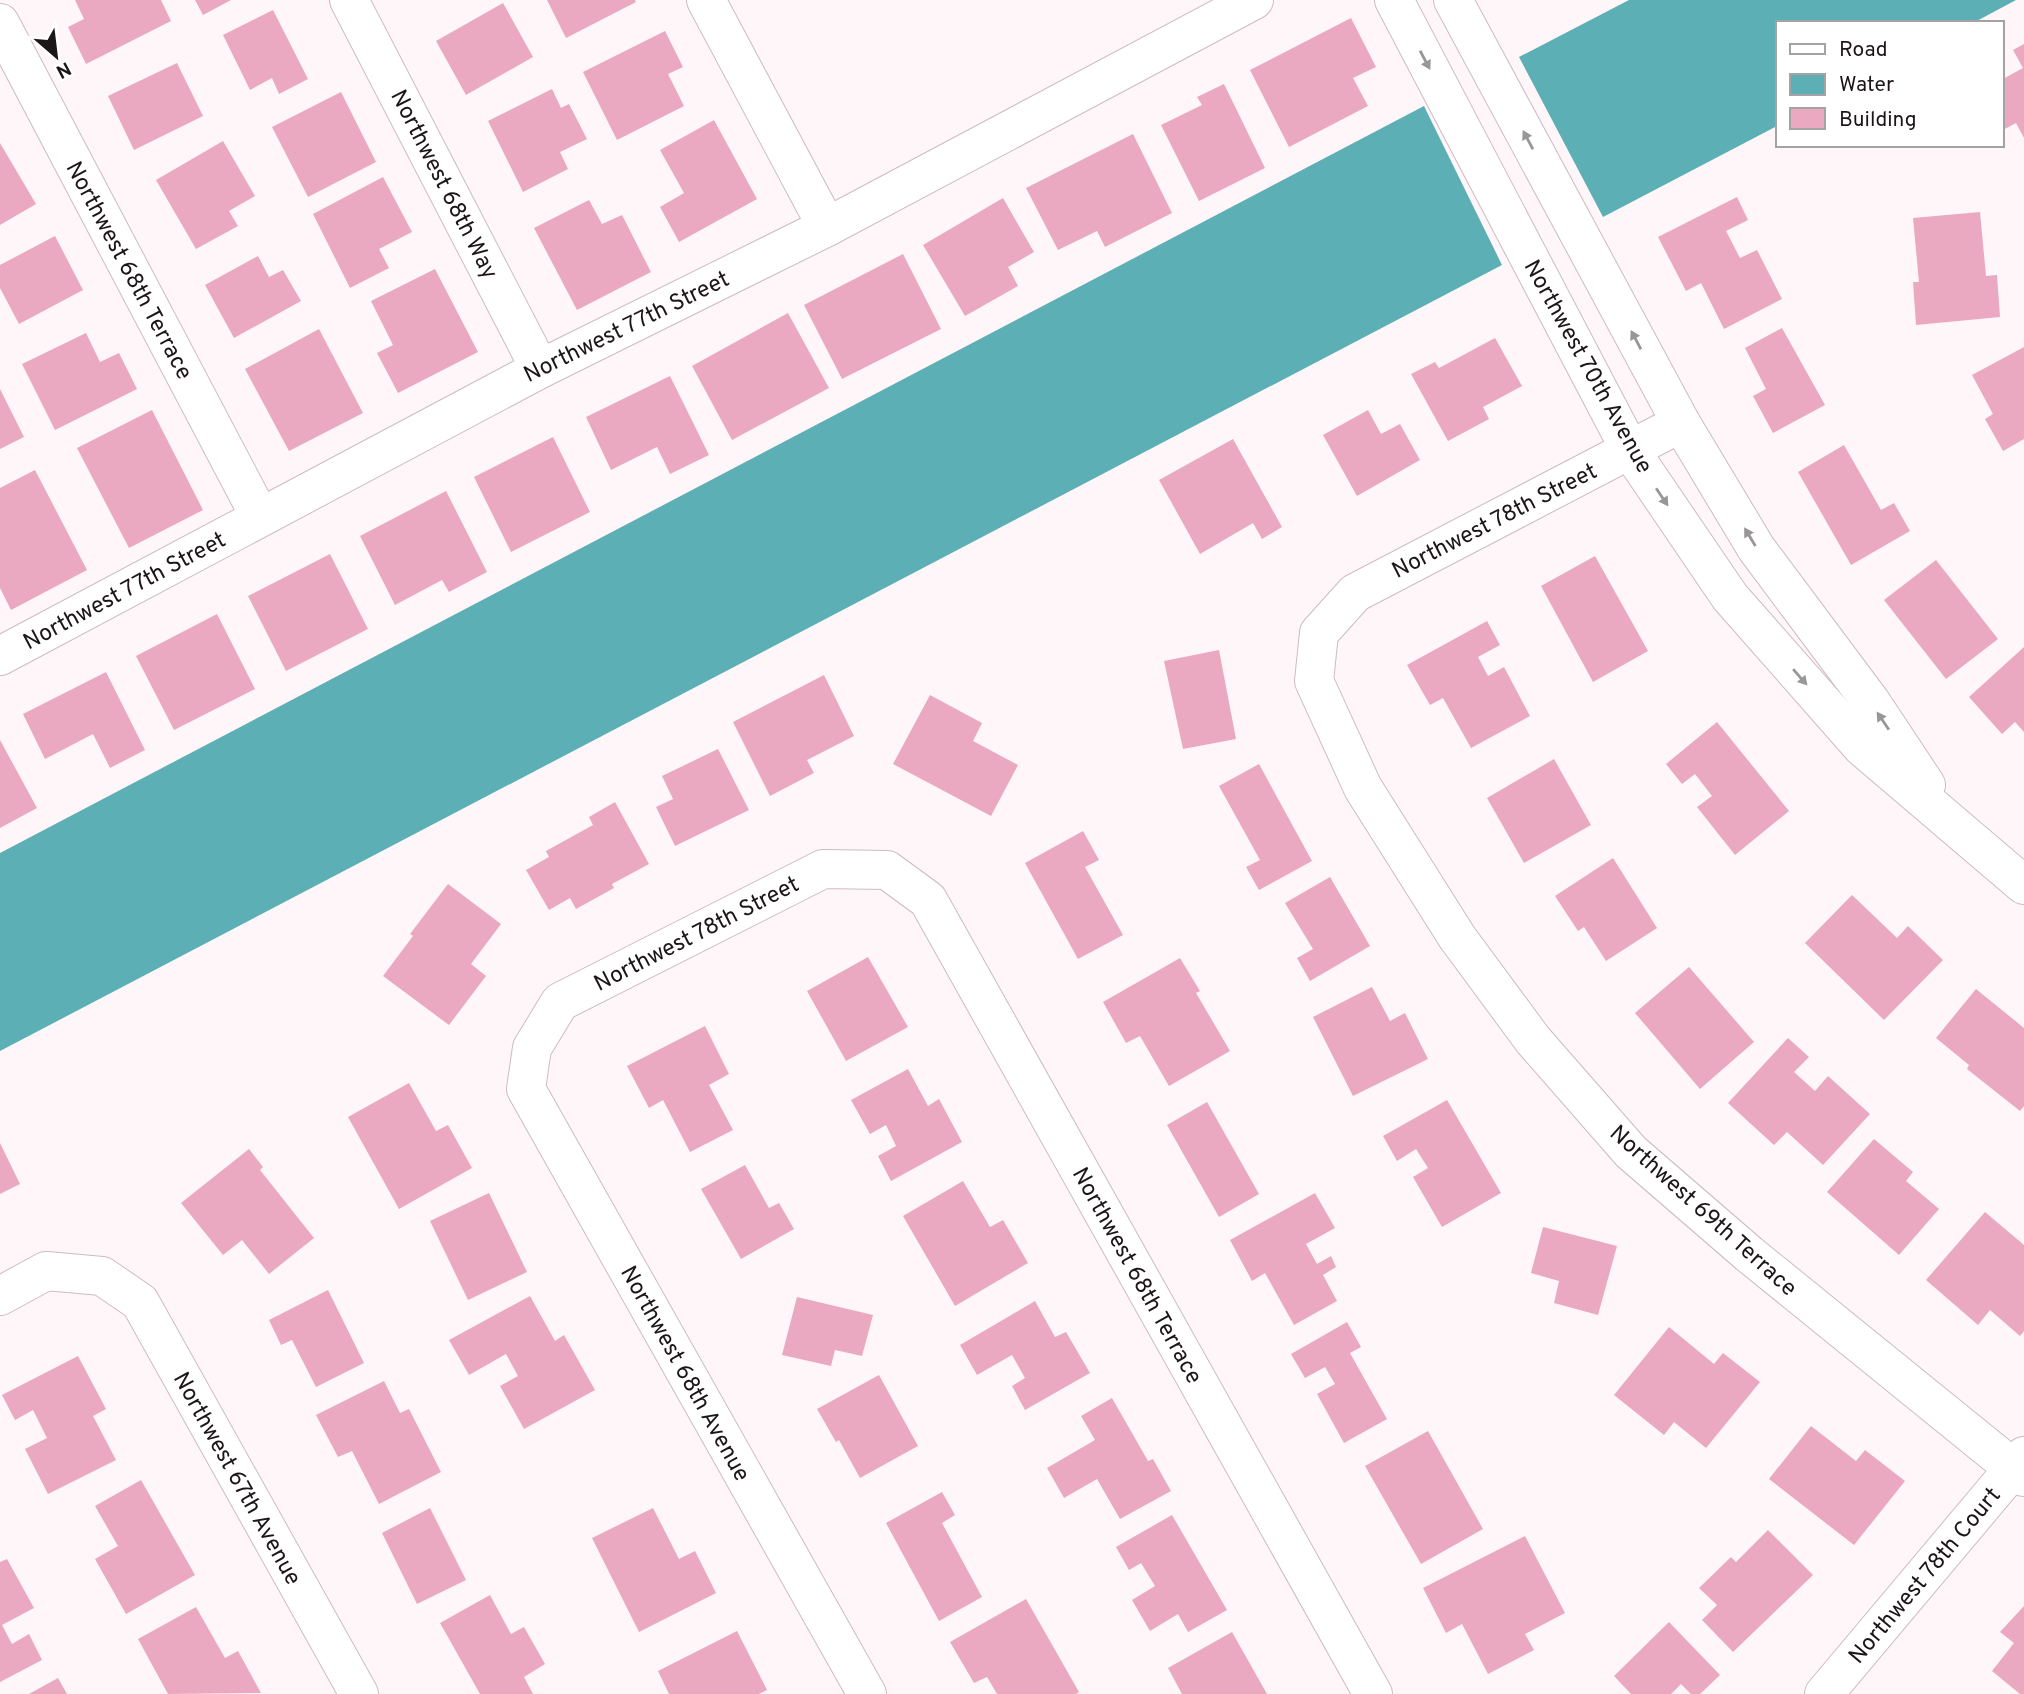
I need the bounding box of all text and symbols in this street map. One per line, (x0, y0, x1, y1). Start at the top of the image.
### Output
north arrow (21, 21, 91, 91)
legend (1776, 21, 2003, 147)
text: Road (1839, 37, 1888, 64)
one-way arrow (1419, 51, 1431, 71)
text: N (51, 55, 75, 83)
text: Water (1839, 72, 1894, 99)
street label: Northwest 68th Way (382, 86, 503, 285)
text: Building (1839, 107, 1917, 134)
one-way arrow (1523, 130, 1534, 150)
street label: Northwest 68th Terrace (58, 157, 198, 385)
street label: Northwest 70th Avenue (1516, 255, 1658, 479)
street label: Northwest 77th Street (519, 266, 735, 391)
one-way arrow (1631, 330, 1642, 350)
street label: Northwest 78th Street (1388, 458, 1603, 587)
one-way arrow (1655, 488, 1669, 506)
street label: Northwest 77th Street (19, 526, 231, 658)
one-way arrow (1743, 528, 1756, 547)
one-way arrow (1792, 668, 1808, 686)
one-way arrow (1877, 711, 1890, 731)
street label: Northwest 78th Street (590, 871, 805, 1000)
street label: Northwest 69th Terrace (1603, 1120, 1802, 1304)
street label: Northwest 68th Terrace (1064, 1163, 1207, 1390)
street label: Northwest 68th Avenue (612, 1261, 755, 1487)
street label: Northwest 67th Avenue (165, 1367, 307, 1591)
street label: Northwest 78th Court (1844, 1482, 2008, 1671)

